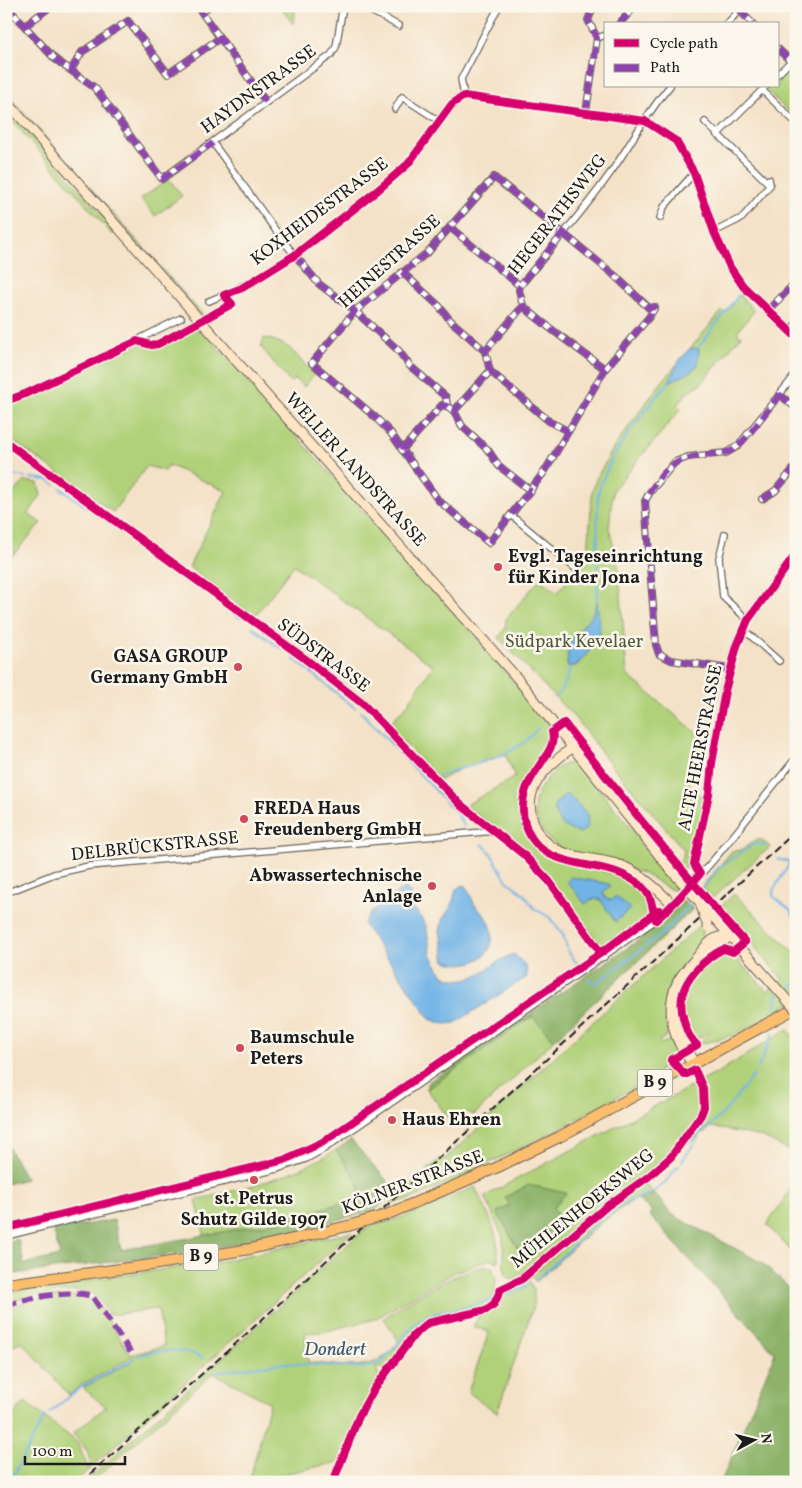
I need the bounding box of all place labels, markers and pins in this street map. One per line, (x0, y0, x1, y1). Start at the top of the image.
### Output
place label: Evgl. Tageseinrichtung für Kinder Jona (508, 545, 703, 591)
marker: Evgl. Tageseinrichtung für Kinder Jona (492, 561, 504, 573)
place label: GASA GROUP Germany GmbH (91, 645, 228, 691)
marker: GASA GROUP Germany GmbH (232, 661, 244, 673)
place label: FREDA Haus Freudenberg GmbH (254, 797, 422, 843)
marker: FREDA Haus Freudenberg GmbH (238, 813, 250, 825)
place label: Abwassertechnische Anlage (249, 864, 422, 910)
marker: Abwassertechnische Anlage (426, 880, 438, 892)
place label: Baumschule Peters (250, 1026, 354, 1072)
marker: Baumschule Peters (234, 1042, 246, 1054)
place label: Haus Ehren (402, 1108, 501, 1133)
marker: Haus Ehren (386, 1114, 398, 1126)
marker: st. Petrus Schutz Gilde 1907 (248, 1174, 260, 1186)
place label: st. Petrus Schutz Gilde 1907 (181, 1187, 328, 1233)

